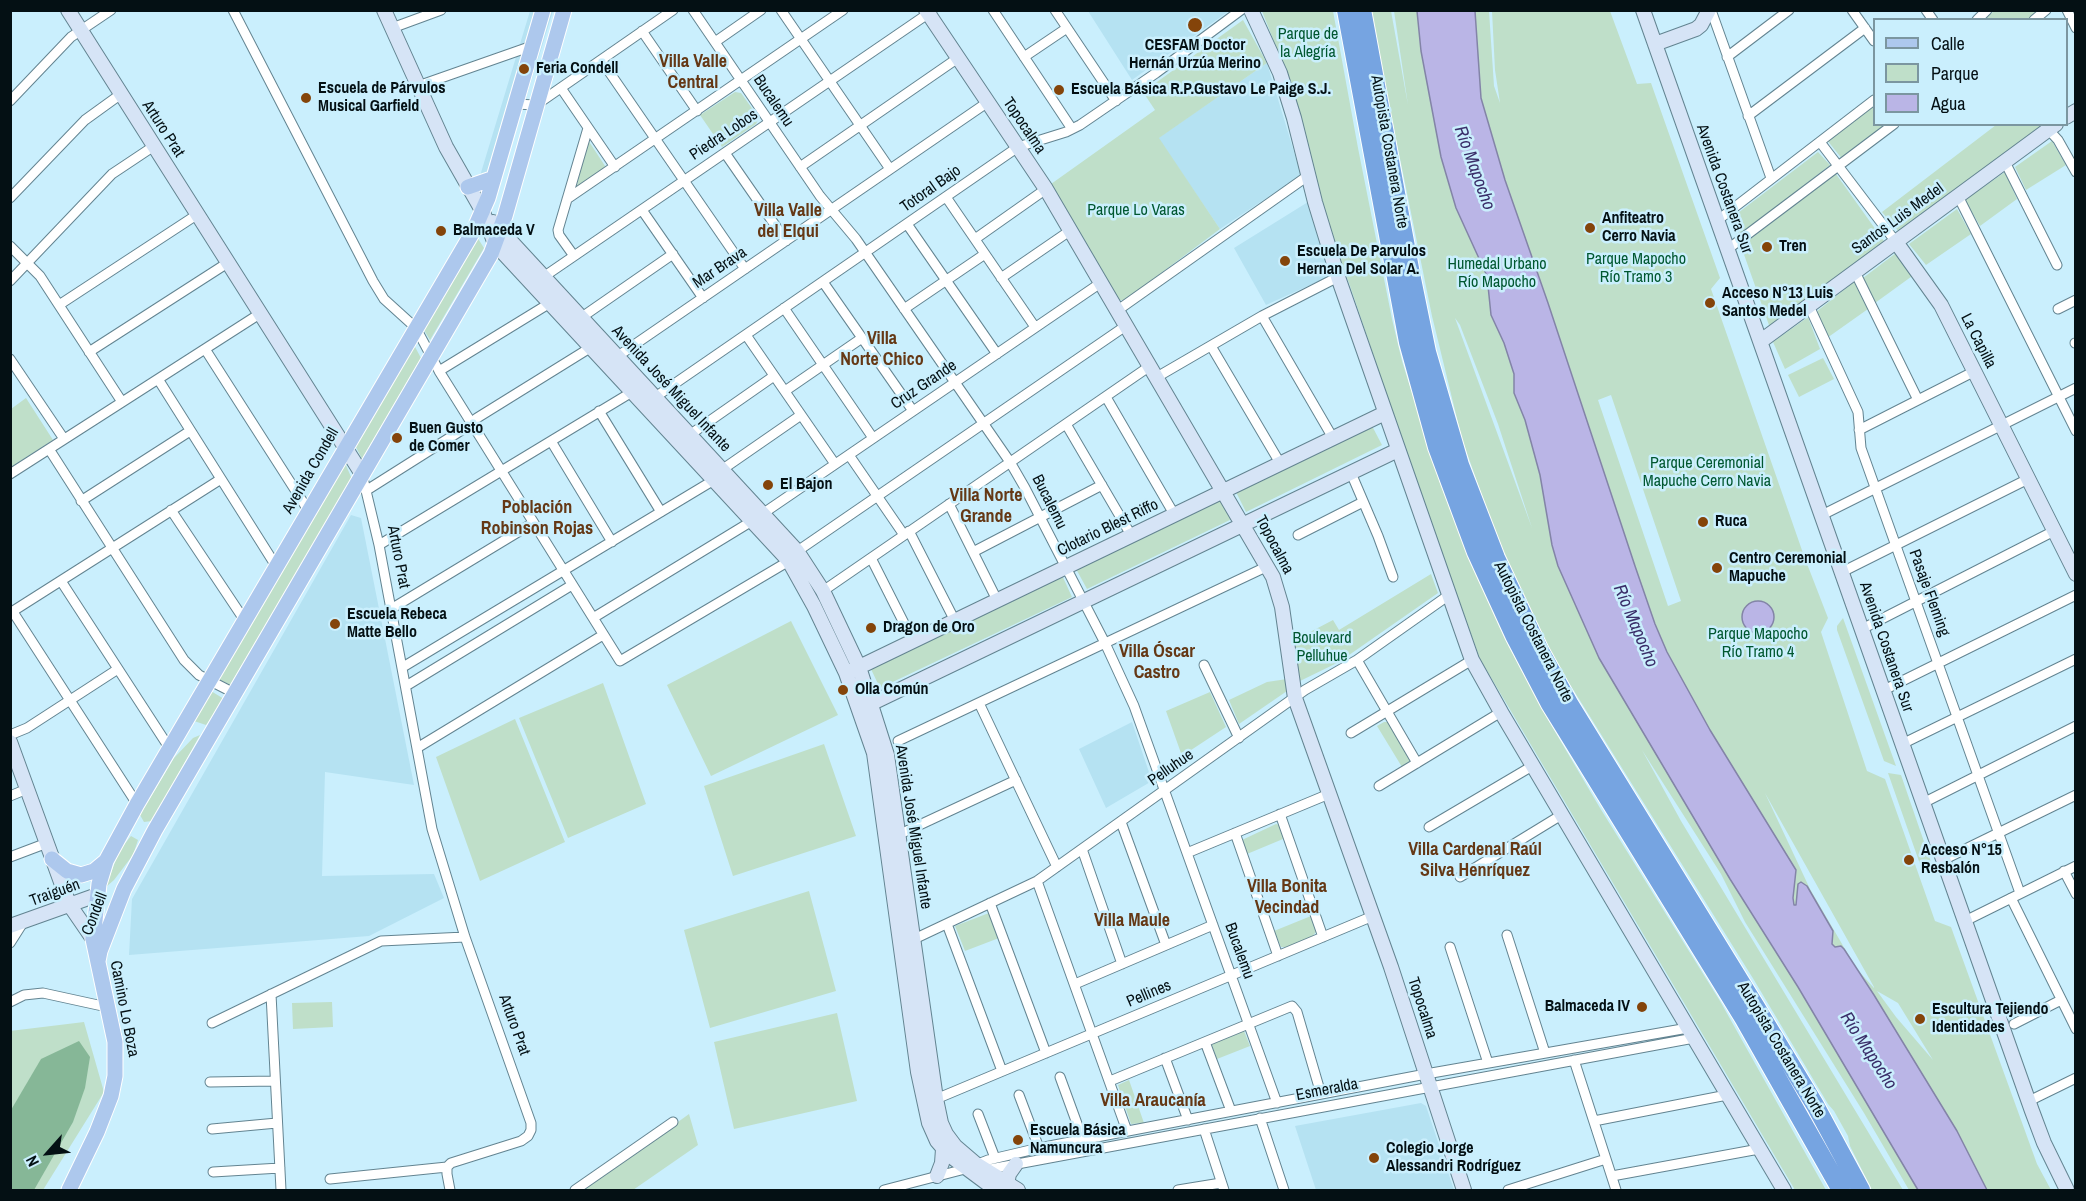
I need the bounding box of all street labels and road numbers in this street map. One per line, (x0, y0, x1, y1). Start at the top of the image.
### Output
street label: Bucalemu (749, 71, 797, 131)
street label: Autopista Costanera Norte (1366, 74, 1412, 230)
street label: Topocalma (998, 94, 1050, 158)
street label: Arturo Prat (138, 97, 188, 161)
street label: Piedra Lobos (686, 105, 762, 165)
street label: Avenida Costanera Sur (1692, 122, 1756, 256)
street label: Totoral Bajo (897, 161, 965, 217)
street label: Santos Luis Medel (1848, 179, 1948, 259)
street label: Mar Brava (690, 243, 750, 293)
street label: La Capilla (1956, 310, 2000, 372)
street label: Avenida José Miguel Infante (607, 322, 735, 456)
street label: Cruz Grande (887, 356, 961, 414)
street label: Avenida Condell (279, 425, 343, 517)
street label: Bucalemu (1027, 472, 1071, 532)
street label: Clotario Blest Riffo (1054, 495, 1162, 561)
street label: Topocalma (1251, 512, 1297, 578)
street label: Arturo Prat (383, 524, 413, 590)
street label: Pasaje Fleming (1904, 547, 1954, 639)
street label: Autopista Costanera Norte (1489, 558, 1577, 706)
street label: Avenida Costanera Sur (1855, 580, 1917, 714)
street label: Avenida José Miguel Infante (891, 743, 935, 911)
street label: Pelluhue (1145, 745, 1197, 791)
street label: Traiguén (27, 875, 83, 911)
street label: Condell (78, 890, 112, 938)
street label: Bucalemu (1220, 920, 1258, 982)
street label: Camino Lo Boza (105, 959, 143, 1059)
street label: Topocalma (1403, 975, 1441, 1041)
street label: Pellines (1124, 976, 1174, 1012)
street label: Autopista Costanera Norte (1733, 978, 1829, 1122)
street label: Arturo Prat (494, 992, 534, 1058)
street label: Esmeralda (1294, 1075, 1360, 1105)

